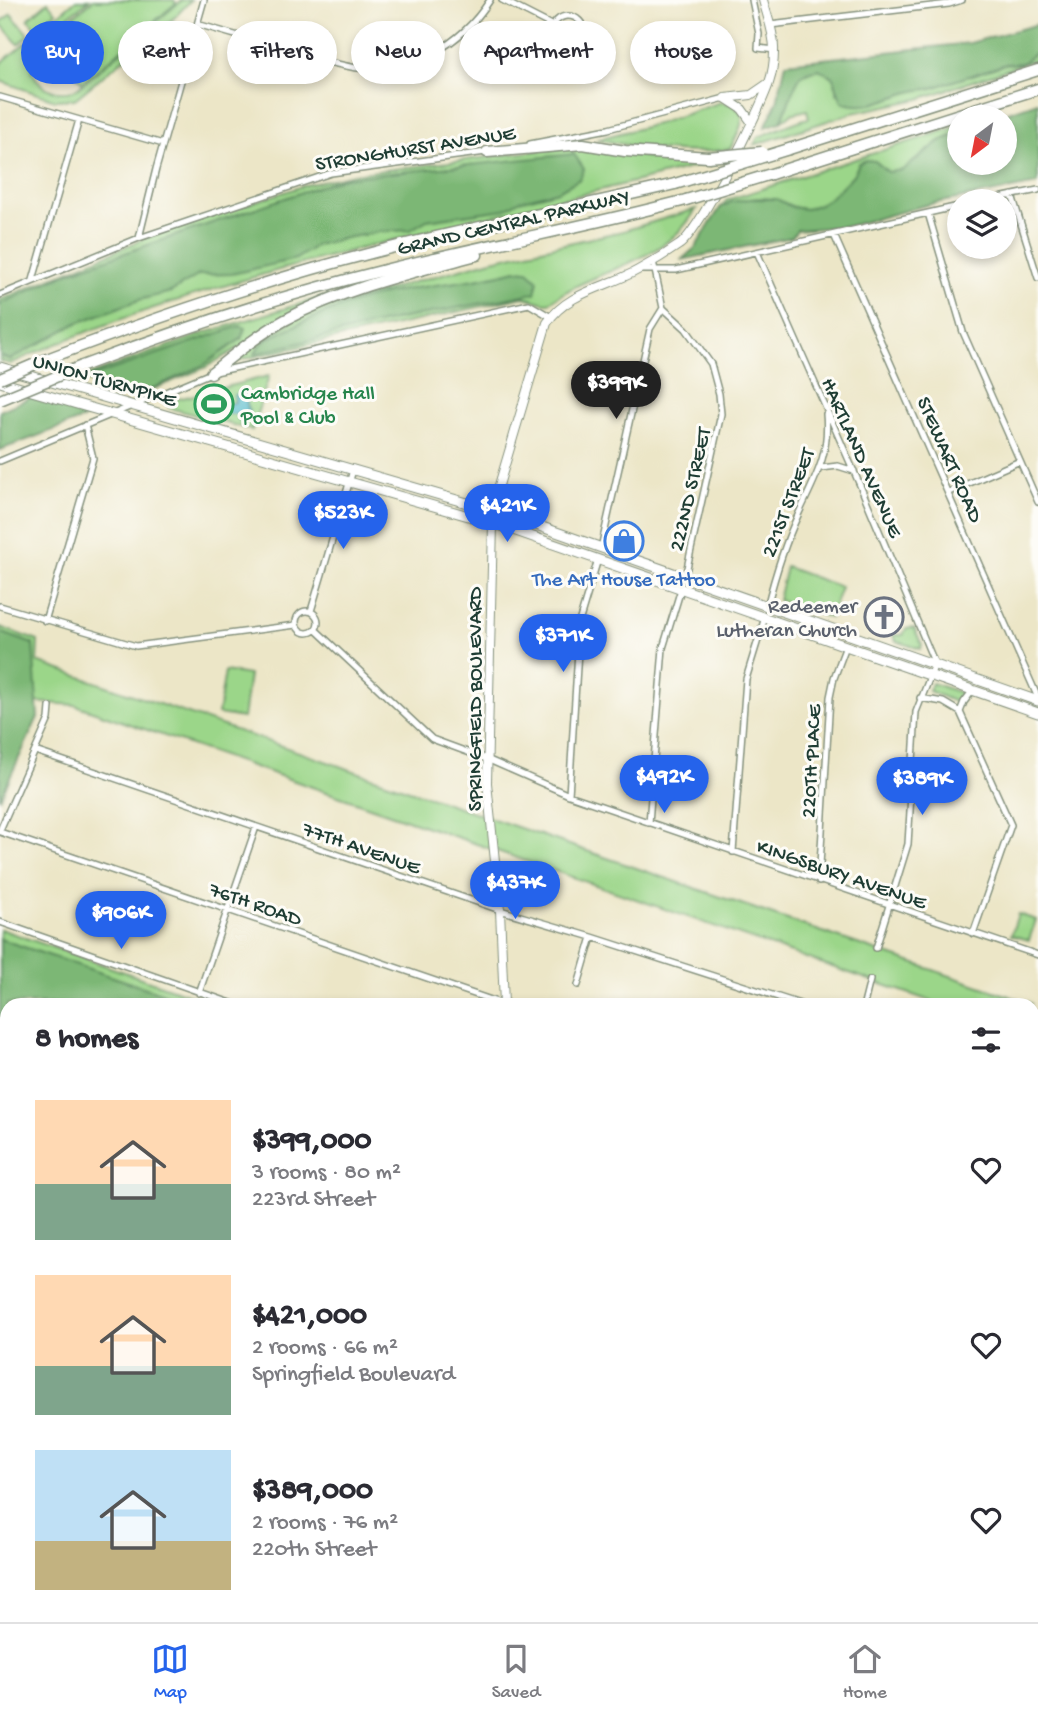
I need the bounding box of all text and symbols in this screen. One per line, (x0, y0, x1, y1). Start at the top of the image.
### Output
chip: Buy (21, 21, 104, 84)
chip: Rent (118, 21, 213, 84)
chip: Filters (227, 21, 337, 84)
chip: New (351, 21, 445, 84)
chip: Apartment (459, 21, 616, 84)
chip: House (630, 21, 736, 84)
north arrow (947, 105, 1017, 175)
map controls (947, 105, 1017, 259)
street label: STRONGHURST AVENUE (314, 122, 518, 179)
street label: GRAND CENTRAL PARKWAY (395, 185, 632, 263)
button: layers (947, 189, 1017, 259)
street label: UNION TURNPIKE (29, 350, 180, 415)
pin: $399K (567, 362, 665, 421)
text: $399K (587, 370, 645, 397)
street label: HARTLAND AVENUE (813, 375, 907, 543)
sports icon: Cambridge Hall Pool & Club (193, 383, 235, 425)
place label: Cambridge Hall Pool & Club (240, 383, 375, 432)
street label: STEWART ROAD (909, 394, 987, 527)
street label: 222ND STREET (666, 425, 719, 554)
street label: 221ST STREET (758, 444, 823, 561)
pin: $421K (458, 484, 556, 544)
pin: $523K (294, 491, 392, 551)
text: $421K (480, 493, 534, 520)
text: $523K (314, 500, 372, 527)
shop icon: The Art House Tattoo (603, 520, 645, 562)
place label: The Art House Tattoo (531, 569, 716, 594)
street label: SPRINGFIELD BOULEVARD (465, 586, 490, 811)
place label: Redeemer Lutheran Church (716, 596, 859, 645)
church icon: Redeemer Lutheran Church (863, 596, 905, 638)
pin: $371K (514, 614, 612, 674)
text: $371K (535, 623, 591, 650)
street label: 220TH PLACE (798, 703, 829, 819)
pin: $492K (615, 756, 713, 815)
pin: $389K (873, 758, 971, 817)
text: $492K (636, 764, 692, 791)
text: $389K (892, 766, 952, 793)
street label: 77TH AVENUE (298, 818, 424, 882)
street label: KINGSBURY AVENUE (753, 836, 930, 917)
pin: $437K (466, 862, 564, 921)
text: $437K (486, 870, 544, 897)
street label: 76TH ROAD (204, 878, 305, 934)
pin: $906K (72, 892, 170, 951)
text: $906K (91, 900, 151, 927)
icon: filters (967, 1021, 1005, 1059)
text: 8 homes (35, 1023, 138, 1058)
text: $399,000 (252, 1125, 372, 1160)
icon: home (91, 1128, 175, 1212)
icon: heart (967, 1151, 1005, 1189)
text: 3 rooms · 80 m² (252, 1160, 401, 1187)
text: 223rd Street (252, 1187, 375, 1214)
text: $421,000 (252, 1300, 367, 1335)
icon: home (91, 1303, 175, 1387)
icon: heart (967, 1326, 1005, 1364)
text: 2 rooms · 66 m² (252, 1335, 398, 1362)
text: Springfield Boulevard (252, 1362, 455, 1389)
text: $389,000 (252, 1475, 373, 1510)
icon: home (91, 1478, 175, 1562)
icon: heart (967, 1501, 1005, 1539)
text: 2 rooms · 76 m² (252, 1510, 398, 1537)
text: 220th Street (252, 1537, 376, 1564)
tab: Map (151, 1640, 189, 1705)
tab: Saved (492, 1640, 540, 1705)
tab: Home (843, 1640, 887, 1705)

